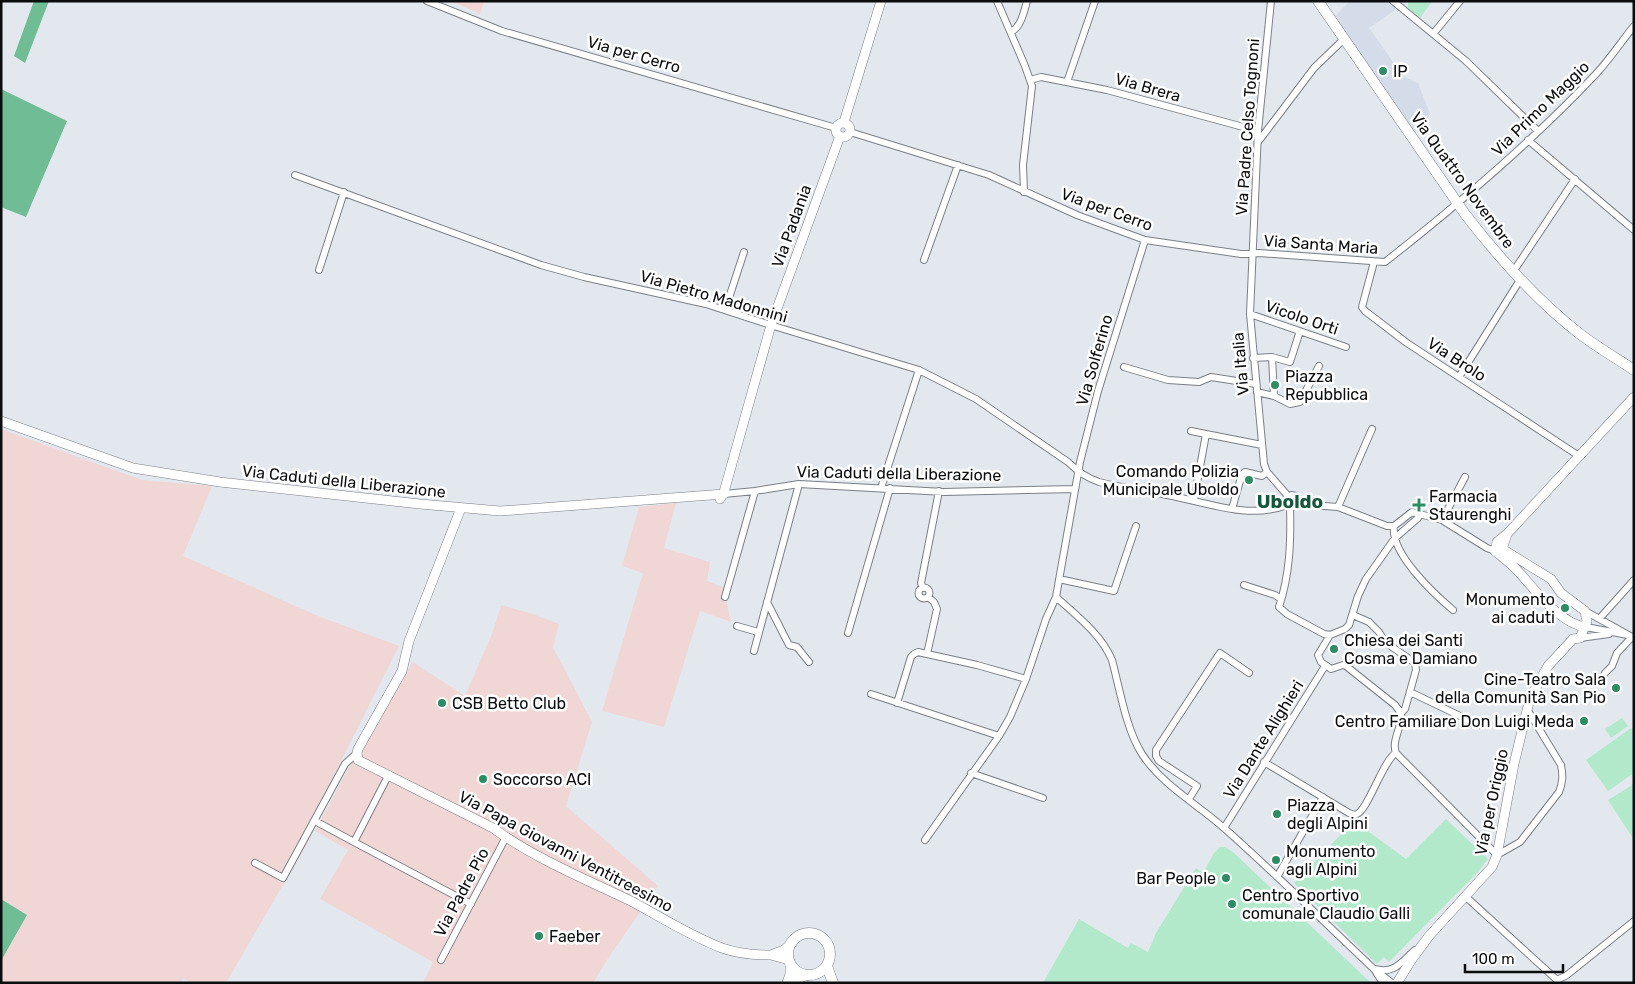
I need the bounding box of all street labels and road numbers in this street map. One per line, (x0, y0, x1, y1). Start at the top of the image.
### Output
street label: Via per Cerro (585, 32, 683, 77)
street label: Via Padre Celso Tognoni (1232, 38, 1263, 216)
street label: Via Primo Maggio (1488, 57, 1593, 160)
street label: Via Brera (1113, 69, 1183, 106)
street label: Via Quattro Novembre (1407, 108, 1518, 252)
street label: Via Padania (768, 182, 815, 270)
street label: Via per Cerro (1058, 184, 1155, 235)
street label: Via Santa Maria (1263, 231, 1379, 258)
street label: Via Pietro Madonnini (638, 266, 790, 327)
street label: Vicolo Orti (1263, 296, 1341, 339)
street label: Via Solferino (1072, 312, 1117, 408)
street label: Via Italia (1228, 332, 1253, 396)
street label: Via Brolo (1424, 334, 1490, 385)
street label: Via Caduti della Liberazione (241, 461, 447, 502)
street label: Via Caduti della Liberazione (796, 462, 1002, 485)
street label: Via Dante Alighieri (1219, 677, 1307, 802)
street label: Via per Origgio (1471, 747, 1512, 857)
street label: Via Papa Giovanni Ventitreesimo (455, 787, 676, 916)
street label: Via Padre Pio (430, 845, 493, 940)

